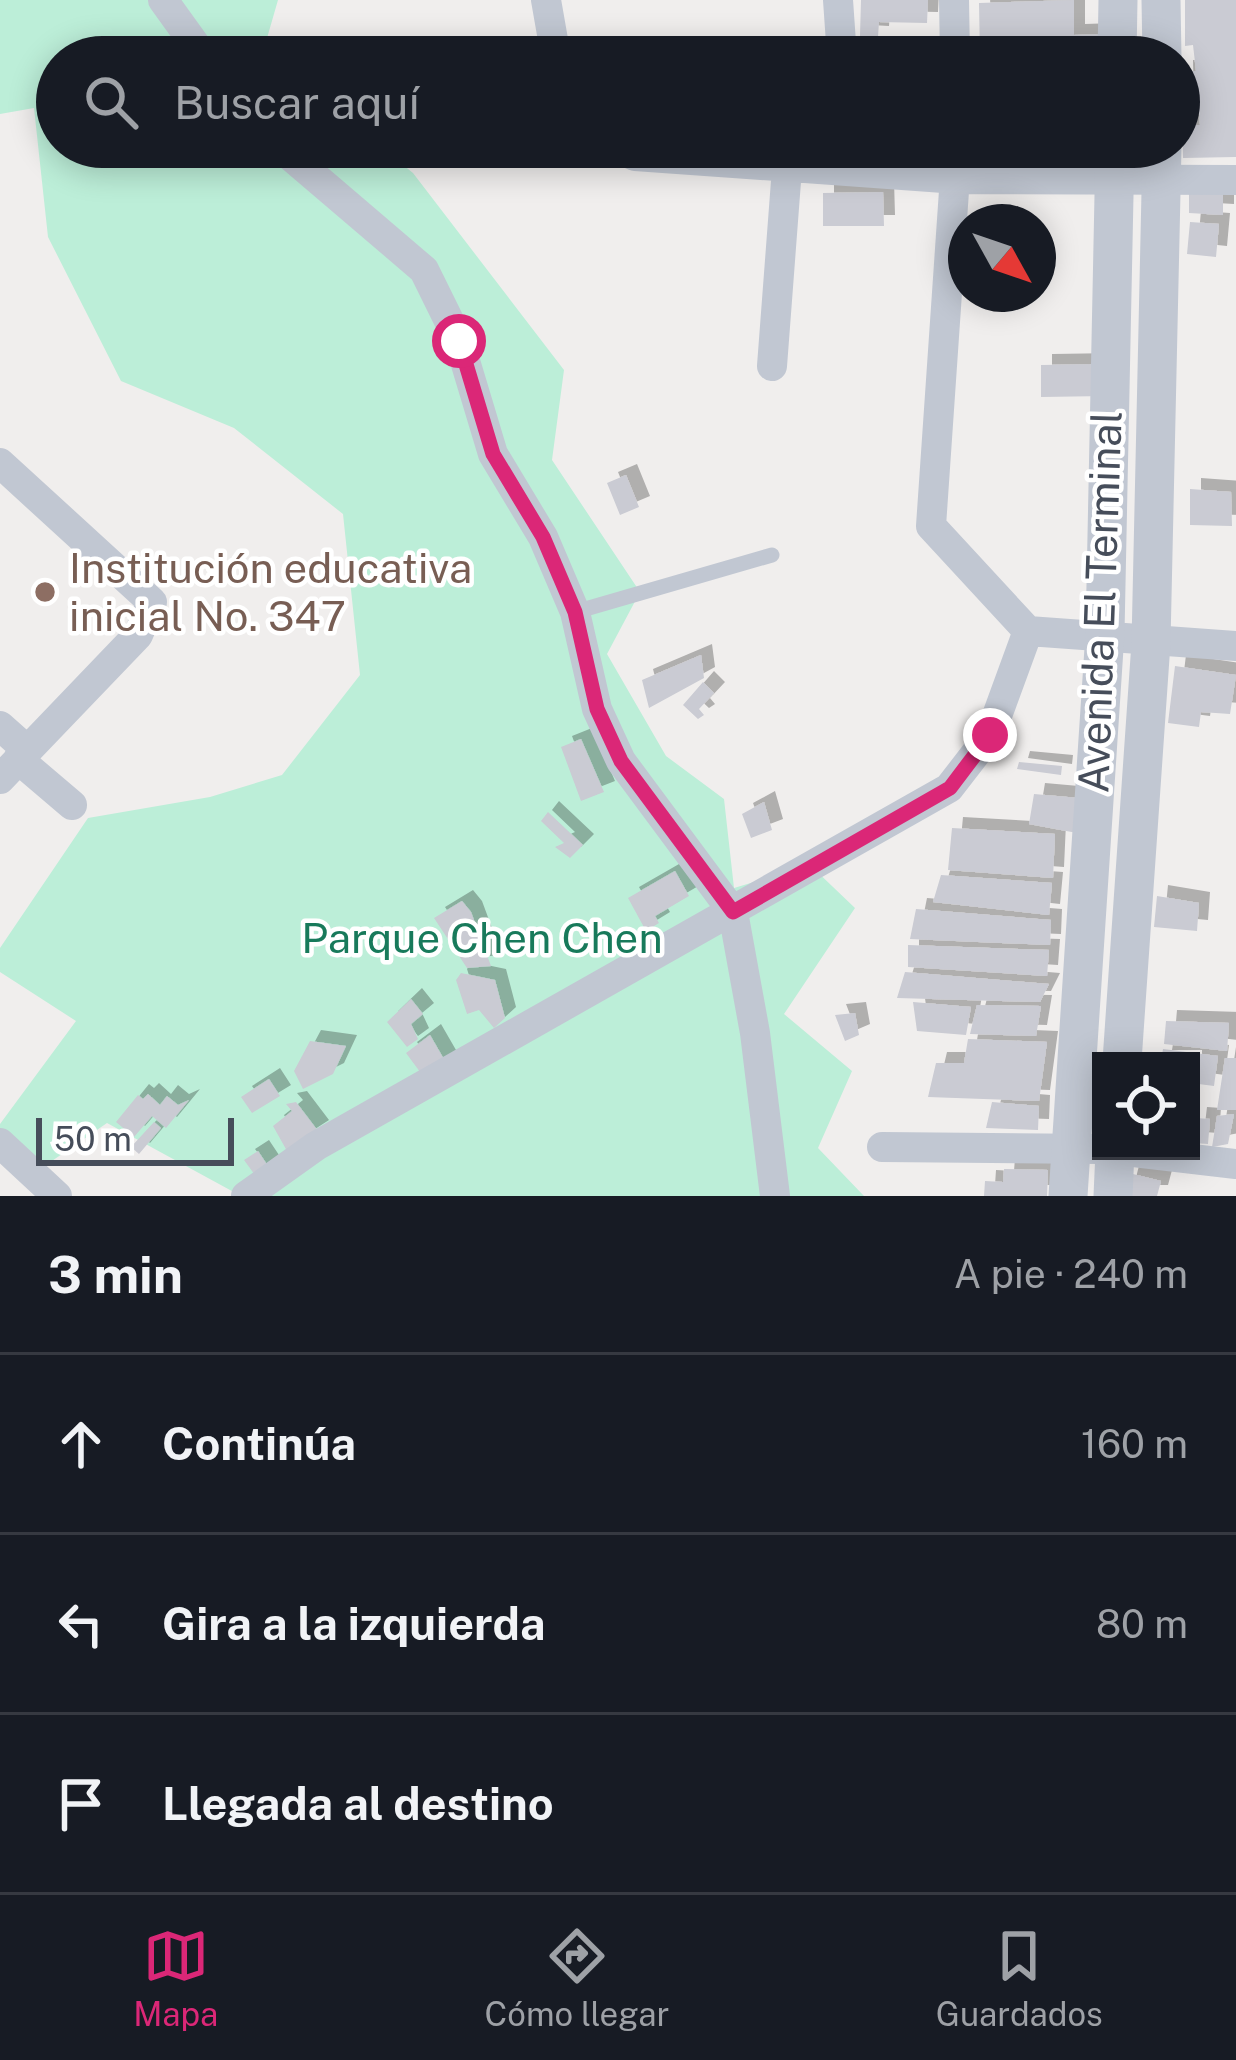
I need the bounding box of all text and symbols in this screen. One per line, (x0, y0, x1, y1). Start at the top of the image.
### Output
search box (36, 36, 1200, 168)
icon: search (78, 69, 144, 135)
text: Buscar aquí (174, 76, 420, 129)
north arrow (948, 204, 1056, 312)
route start (432, 314, 486, 368)
street label: Avenida El Terminal (1068, 410, 1131, 794)
place label: Institución educativa inicial No. 347 (69, 543, 472, 640)
marker: Institución educativa inicial No. 347 (32, 579, 58, 605)
route end (963, 708, 1017, 762)
park label: Parque Chen Chen (301, 913, 663, 962)
map controls (1092, 1052, 1200, 1160)
button: locate (1092, 1052, 1200, 1160)
scale bar (36, 1112, 234, 1165)
text: 50 m (54, 1120, 132, 1158)
text: 3 min (48, 1245, 183, 1304)
text: A pie · 240 m (954, 1251, 1188, 1297)
icon: ahead (48, 1411, 114, 1477)
text: Continúa (162, 1417, 356, 1470)
text: 160 m (1081, 1421, 1188, 1467)
icon: left (48, 1591, 114, 1657)
text: Gira a la izquierda (162, 1597, 545, 1650)
text: 80 m (1096, 1601, 1188, 1647)
icon: arrive (48, 1771, 114, 1837)
text: Llegada al destino (162, 1777, 554, 1830)
tab: Mapa (133, 1923, 218, 2033)
tab: Cómo llegar (485, 1923, 669, 2033)
tab: Guardados (936, 1923, 1103, 2033)

